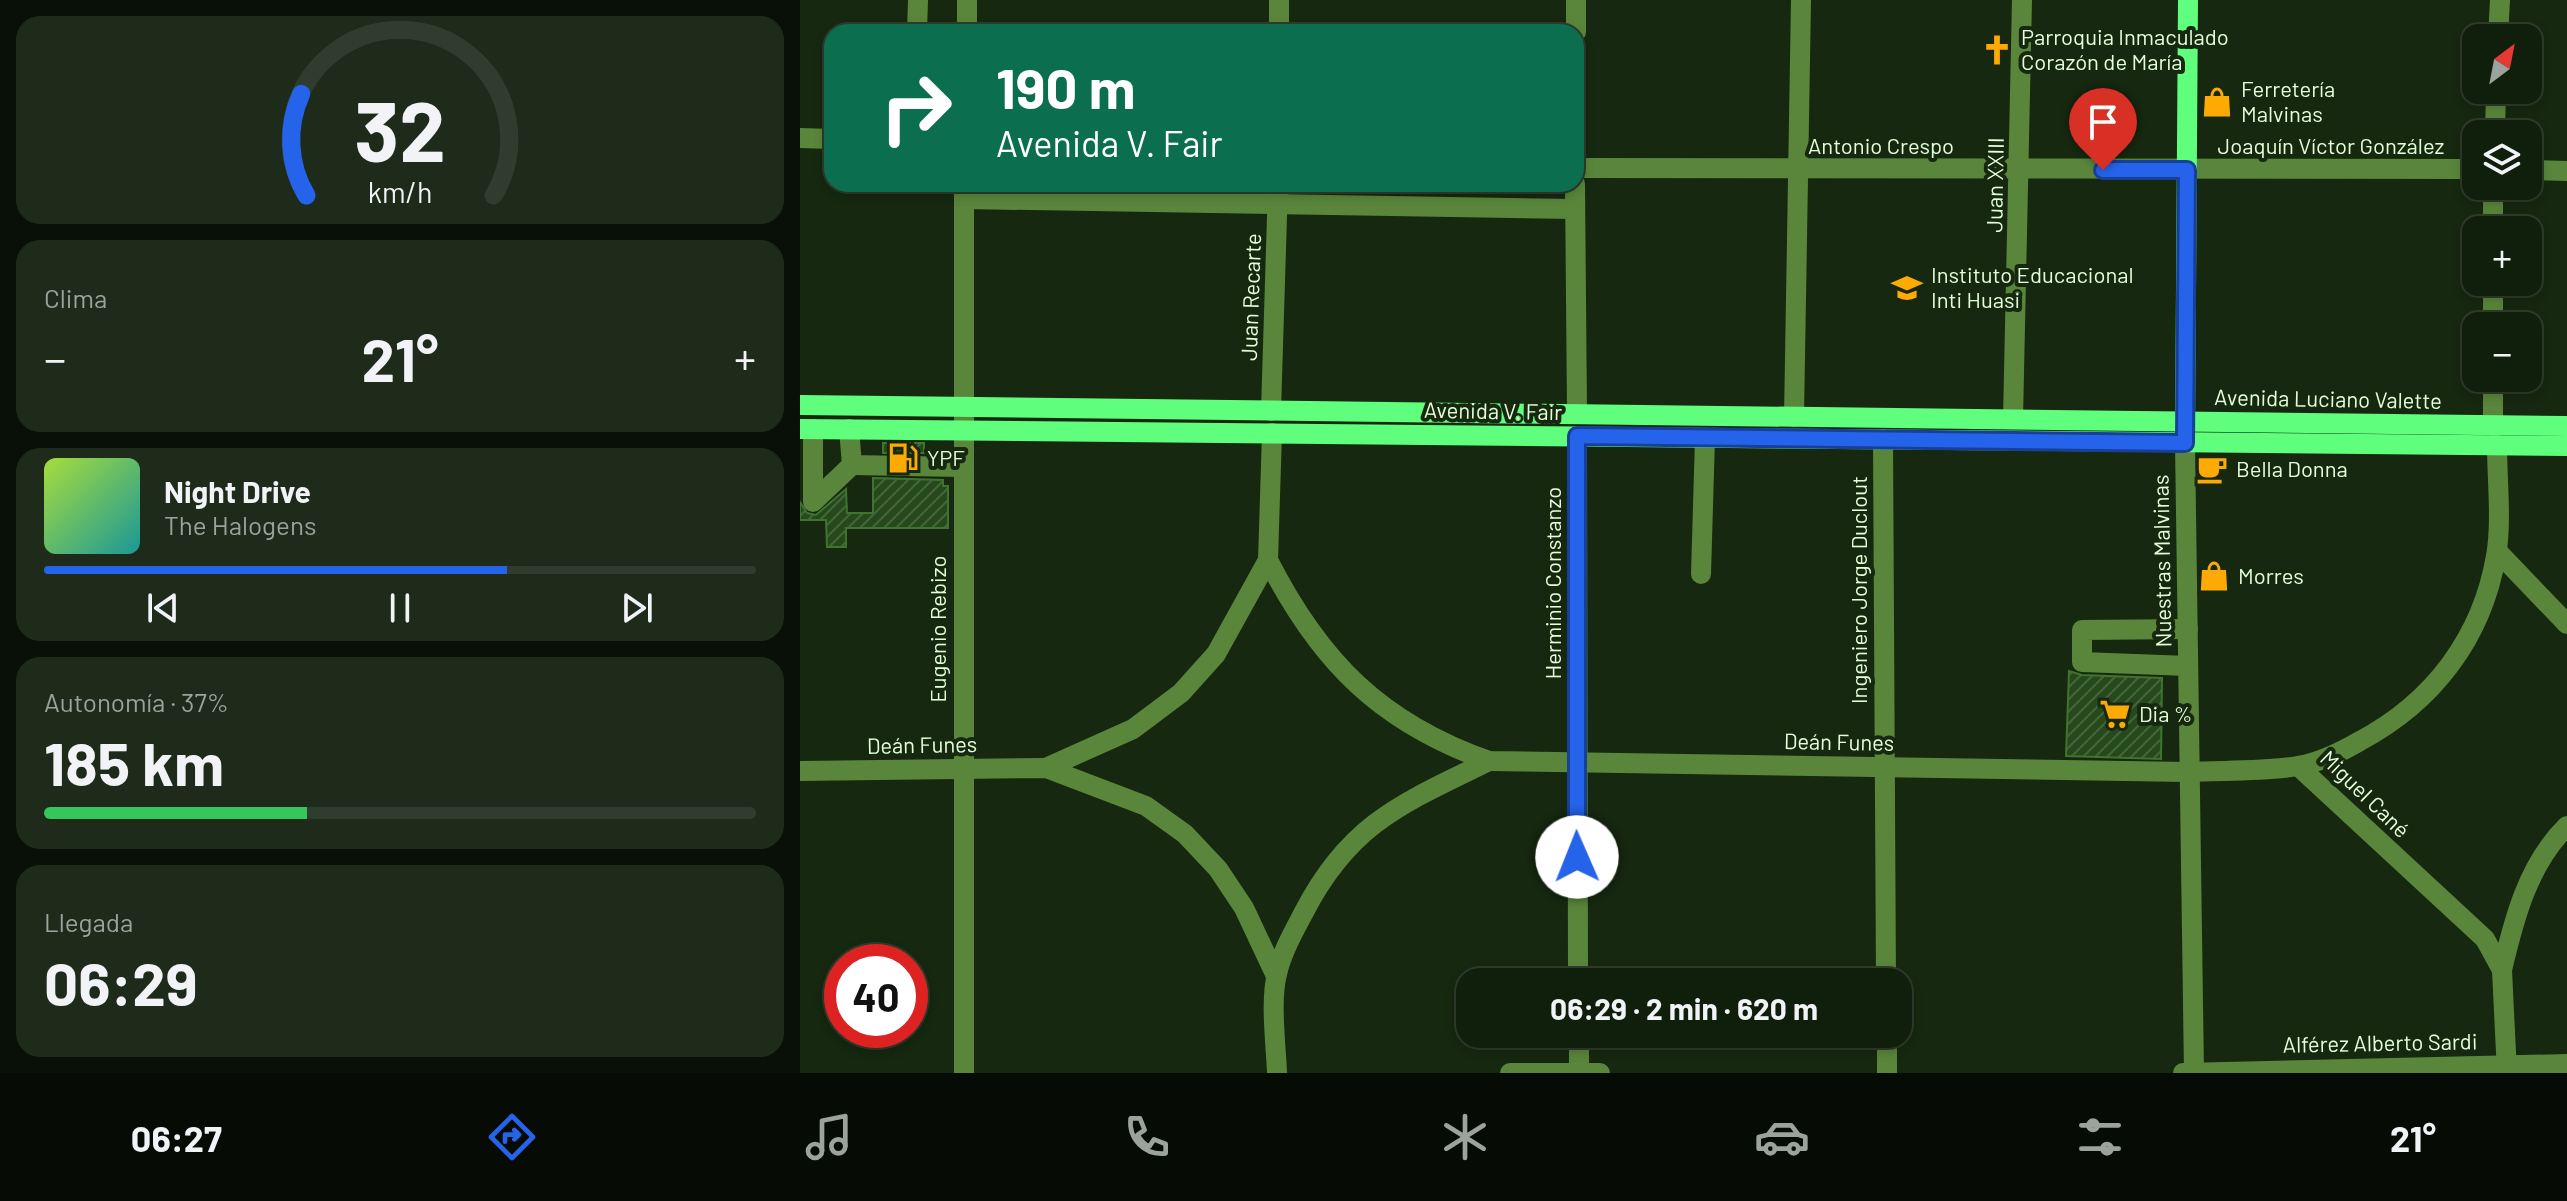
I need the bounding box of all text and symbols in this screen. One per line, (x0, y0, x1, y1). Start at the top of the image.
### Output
place label: Parroquia Inmaculado Corazón de María (2021, 23, 2229, 74)
north arrow (2462, 24, 2542, 104)
map controls (2462, 24, 2542, 392)
church icon: Parroquia Inmaculado Corazón de María (1980, 33, 2014, 67)
text: 190 m (996, 53, 1135, 120)
icon: right (864, 56, 968, 160)
place label: Ferretería Malvinas (2241, 75, 2335, 126)
text: 32 (354, 79, 446, 179)
shop icon: Ferretería Malvinas (2200, 85, 2234, 119)
pin (2069, 88, 2137, 170)
icon: arrive (2081, 100, 2125, 144)
button: layers (2462, 120, 2542, 200)
text: Avenida V. Fair (996, 121, 1223, 164)
street label: Antonio Crespo (1808, 132, 1954, 158)
street label: Joaquín Víctor González (2218, 132, 2444, 158)
street label: Juan XXIII (1980, 137, 2008, 233)
text: km/h (368, 174, 432, 209)
button: + (2462, 216, 2542, 296)
street label: Juan Recarte (1235, 233, 1265, 361)
place label: Instituto Educacional Inti Huasi (1931, 261, 2134, 312)
school or university icon: Instituto Educacional Inti Huasi (1890, 271, 1924, 305)
text: Clima (44, 282, 107, 313)
button: − (2462, 312, 2542, 392)
text: 21° (361, 322, 439, 394)
text: − (44, 331, 66, 384)
text: + (734, 331, 756, 384)
street label: Avenida Luciano Valette (2214, 383, 2442, 413)
street label: Avenida V. Fair (1424, 396, 1562, 424)
fuel station icon: YPF (886, 441, 920, 475)
place label: YPF (927, 444, 965, 470)
cafe icon: Bella Donna (2195, 452, 2229, 486)
place label: Bella Donna (2236, 455, 2348, 481)
text: Night Drive (164, 473, 311, 509)
street label: Nuestras Malvinas (2146, 474, 2176, 648)
street label: Ingeniero Jorge Duclout (1845, 476, 1871, 704)
street label: Herminio Constanzo (1539, 487, 1565, 679)
text: The Halogens (164, 509, 316, 540)
street label: Eugenio Rebizo (924, 556, 950, 702)
shop icon: Morres (2197, 559, 2231, 593)
place label: Morres (2238, 562, 2304, 588)
icon: previous (141, 586, 185, 630)
icon: pause (378, 586, 422, 630)
icon: next (615, 586, 659, 630)
text: Autonomía · 37% (44, 686, 229, 717)
supermarket icon: Dia % (2098, 697, 2132, 731)
place label: Dia % (2139, 700, 2193, 726)
text: 185 km (44, 726, 224, 798)
street label: Deán Funes (1784, 727, 1894, 755)
street label: Deán Funes (867, 730, 977, 758)
street label: Miguel Cané (2316, 744, 2416, 842)
position arrow (1535, 815, 1619, 899)
text: Llegada (44, 906, 133, 937)
speed limit sign: 40 (824, 944, 928, 1048)
text: 06:29 (44, 946, 198, 1018)
text: 06:29 · 2 min · 620 m (1550, 990, 1818, 1026)
street label: Alférez Alberto Sardi (2282, 1027, 2478, 1057)
icon: directions (484, 1109, 540, 1165)
icon: music (801, 1109, 857, 1165)
icon: phone (1119, 1109, 1175, 1165)
icon: climate (1437, 1109, 1493, 1165)
icon: car (1754, 1109, 1810, 1165)
icon: filters (2072, 1109, 2128, 1165)
text: 06:27 (131, 1116, 222, 1159)
text: 21° (2390, 1116, 2436, 1159)

